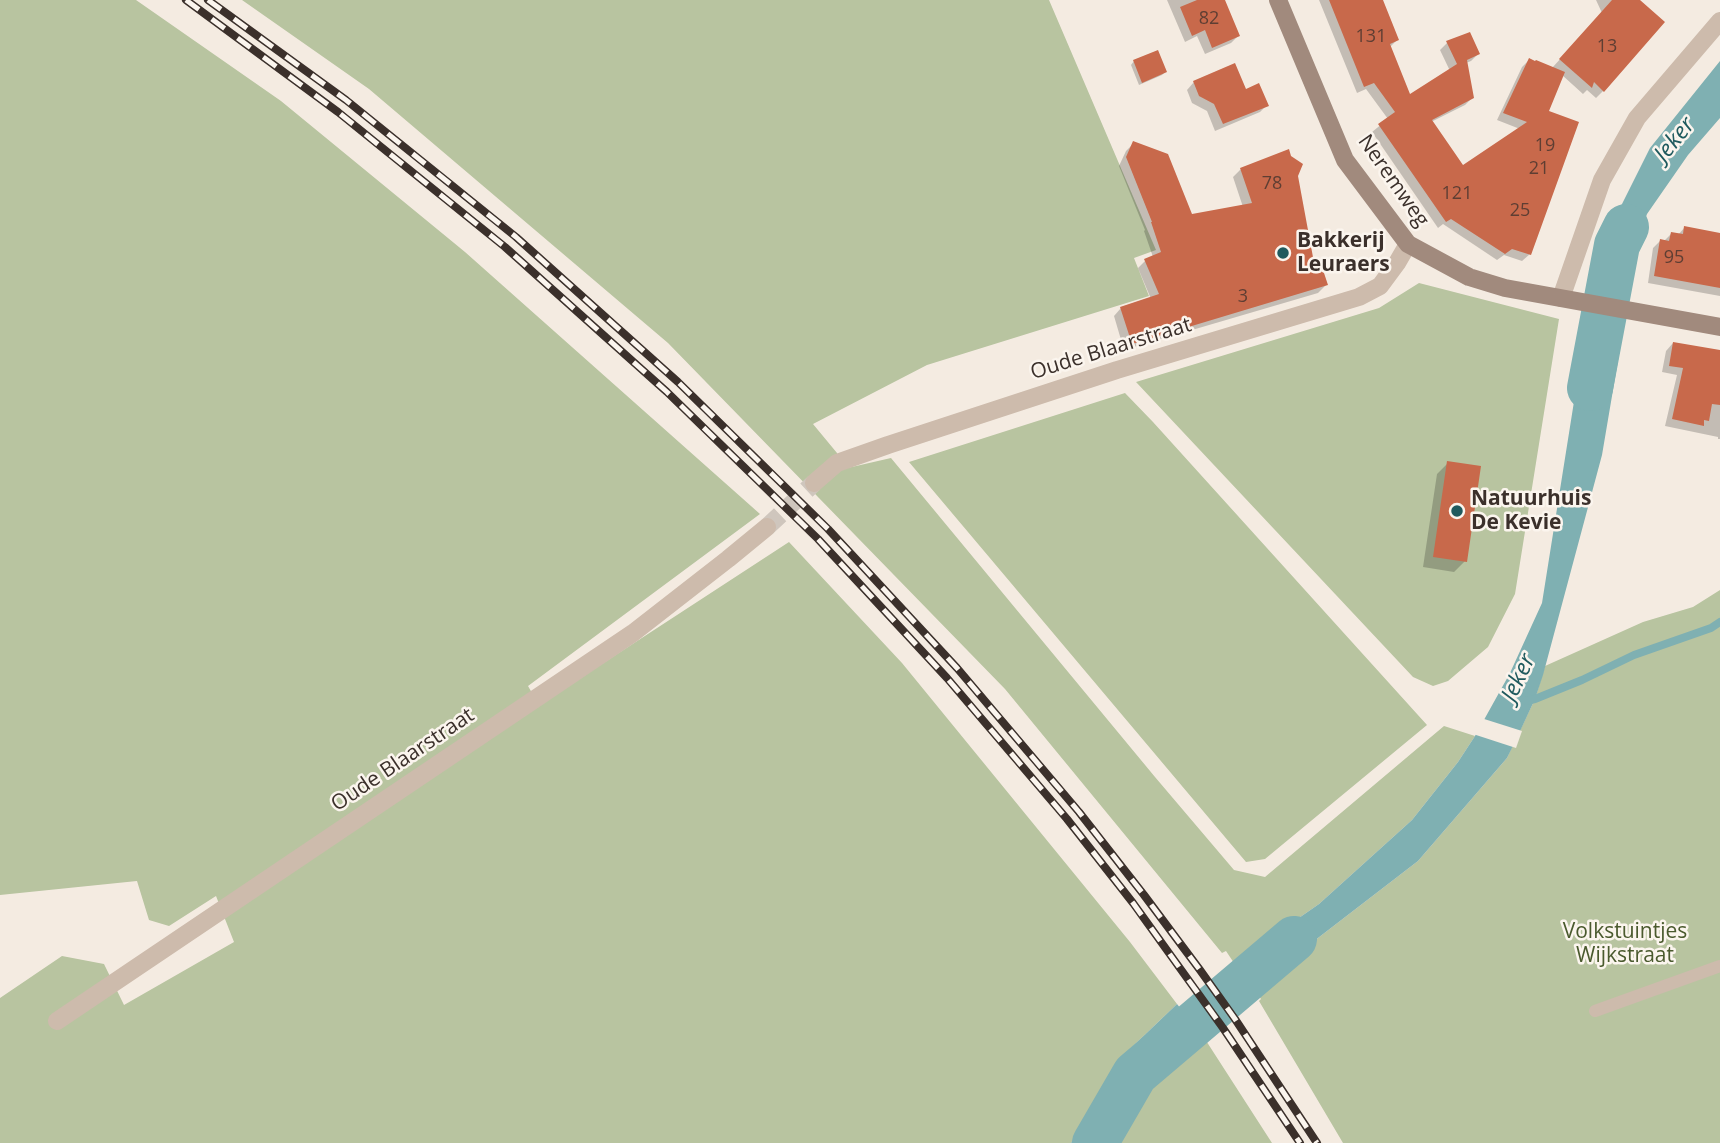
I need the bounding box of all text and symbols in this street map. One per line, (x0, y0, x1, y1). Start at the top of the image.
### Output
house number: 82 (1199, 8, 1219, 30)
house number: 131 (1356, 26, 1386, 48)
house number: 13 (1597, 36, 1617, 58)
water label: Jeker (1649, 112, 1701, 168)
street label: Neremweg (1352, 130, 1434, 232)
house number: 19 (1535, 135, 1555, 157)
house number: 21 (1529, 158, 1549, 180)
house number: 78 (1262, 173, 1282, 195)
house number: 121 (1442, 183, 1472, 205)
house number: 25 (1510, 200, 1530, 222)
place label: Bakkerij Leuraers (1297, 228, 1390, 278)
marker: Bakkerij Leuraers (1275, 245, 1291, 261)
house number: 95 (1664, 247, 1684, 269)
house number: 3 (1238, 286, 1248, 308)
street label: Oude Blaarstraat (1027, 313, 1195, 385)
place label: Natuurhuis De Kevie (1471, 486, 1591, 536)
marker: Natuurhuis De Kevie (1449, 503, 1465, 519)
water label: Jeker (1496, 650, 1542, 706)
street label: Oude Blaarstraat (327, 703, 479, 817)
park label: Volkstuintjes Wijkstraat (1563, 919, 1687, 969)

